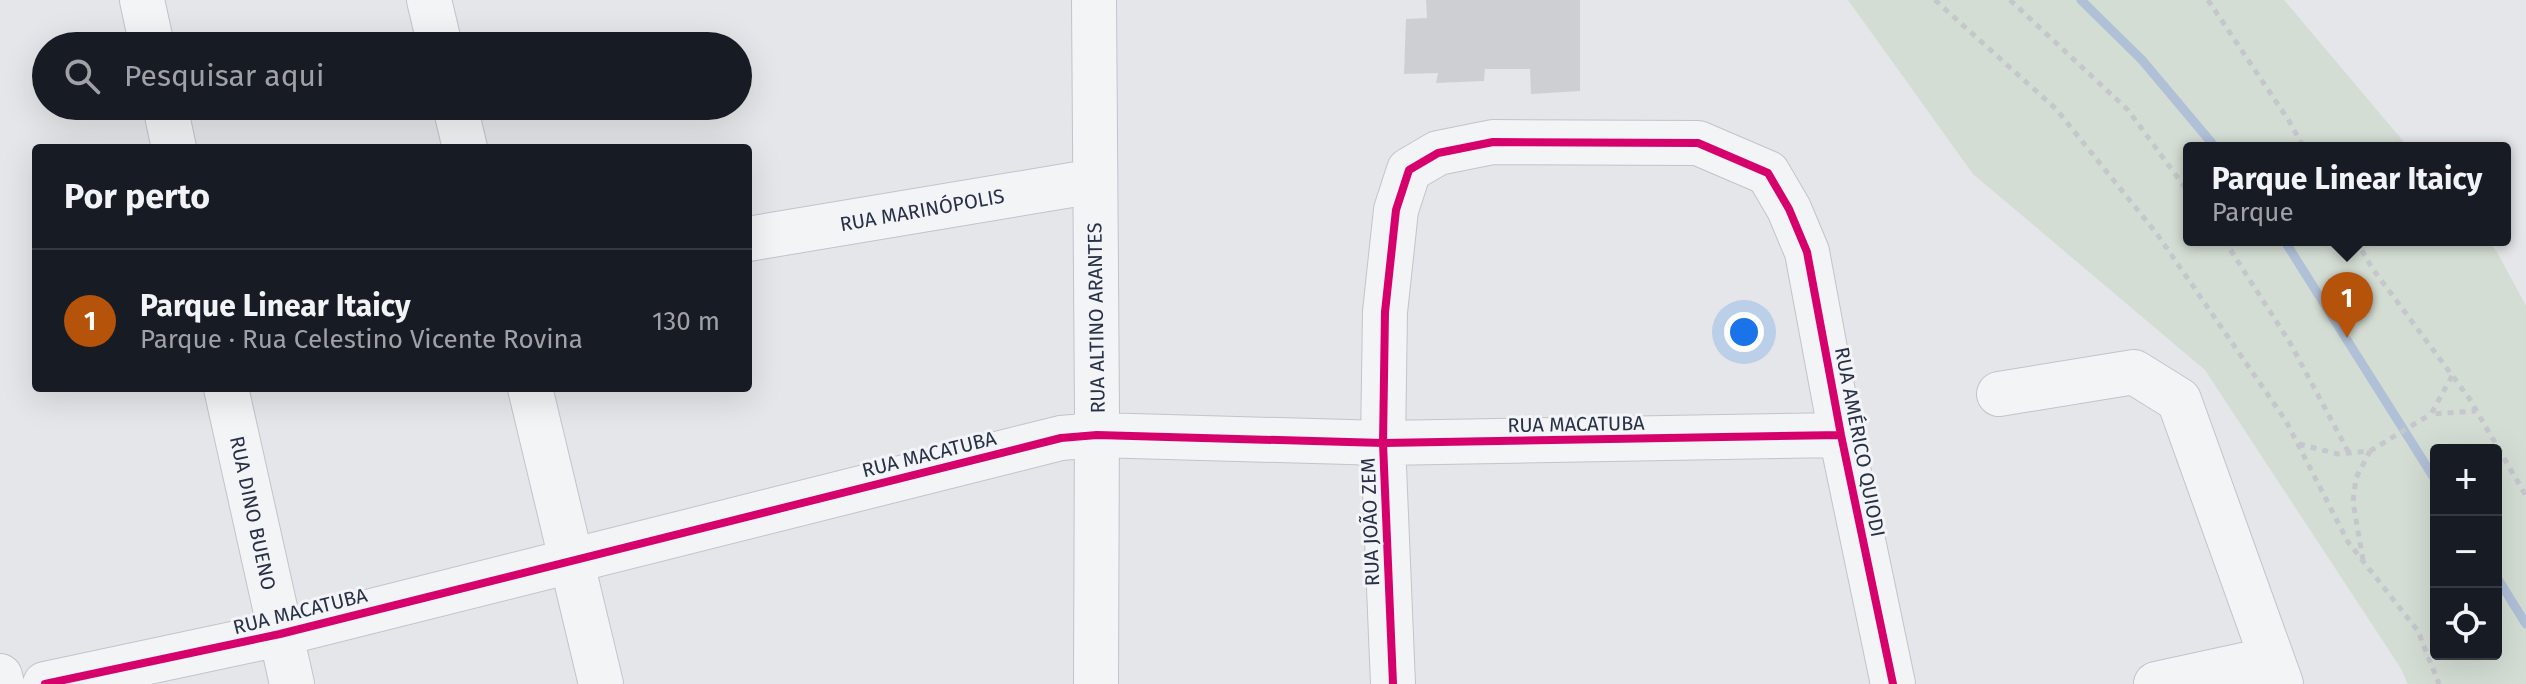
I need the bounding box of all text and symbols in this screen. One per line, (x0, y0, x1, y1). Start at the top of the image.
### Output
search box (32, 32, 752, 120)
icon: search (60, 54, 104, 98)
text: Pesquisar aqui (124, 58, 325, 94)
popup (2183, 142, 2511, 246)
text: Parque Linear Itaicy (2212, 161, 2482, 197)
text: Por perto (64, 176, 210, 217)
street label: RUA MARINÓPOLIS (838, 184, 1006, 236)
text: Parque (2212, 197, 2294, 228)
street label: RUA ALTINO ARANTES (1082, 222, 1110, 414)
pin: 1 (2321, 272, 2373, 338)
text: Parque Linear Itaicy (140, 288, 411, 324)
text: 1 (84, 306, 96, 337)
text: 130 m (652, 306, 720, 337)
your location (1724, 312, 1764, 352)
text: Parque · Rua Celestino Vicente Rovina (140, 324, 583, 355)
street label: RUA AMÉRICO QUIODI (1830, 345, 1890, 539)
street label: RUA MACATUBA (1507, 411, 1645, 437)
street label: RUA MACATUBA (859, 426, 999, 482)
street label: RUA DINO BUENO (225, 434, 281, 592)
map controls (2430, 444, 2502, 660)
button: + (2430, 444, 2502, 516)
street label: RUA JOÃO ZEM (1356, 457, 1384, 587)
button: − (2430, 516, 2502, 588)
street label: RUA MACATUBA (230, 583, 370, 639)
button: locate (2430, 588, 2502, 660)

